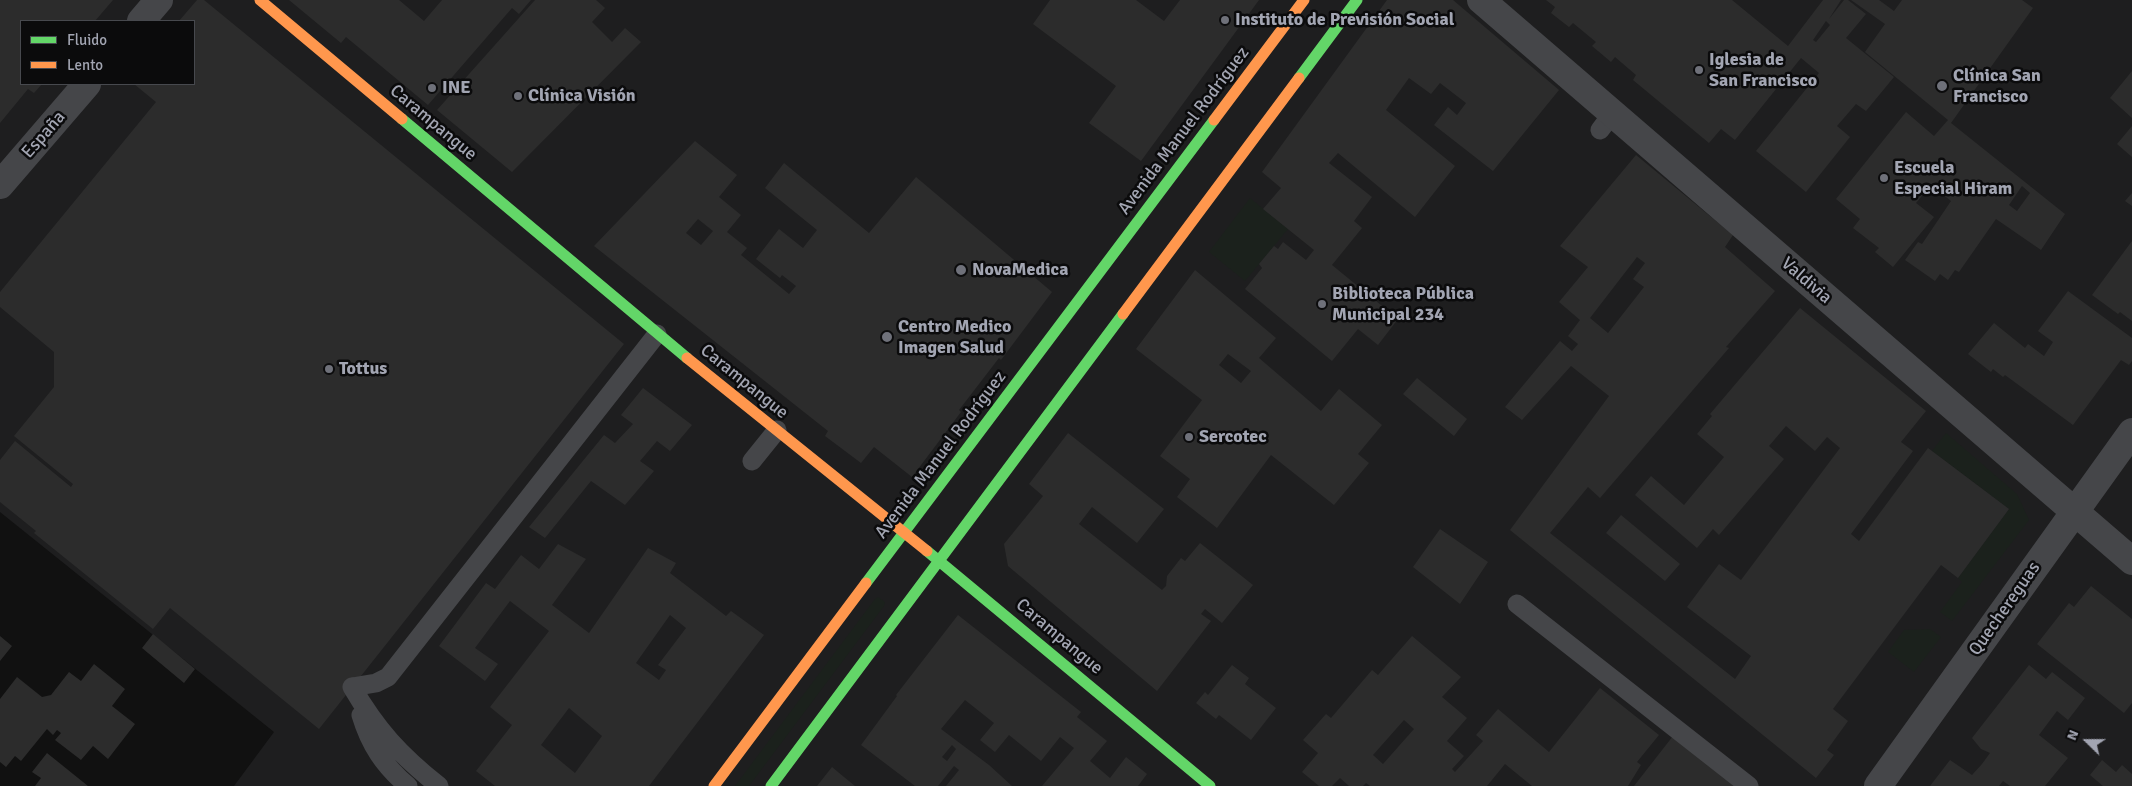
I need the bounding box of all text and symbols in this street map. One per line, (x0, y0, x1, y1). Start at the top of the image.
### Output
place label: Instituto de Previsión Social (1235, 9, 1454, 31)
marker: Instituto de Previsión Social (1219, 14, 1231, 26)
legend (20, 20, 195, 85)
text: Fluido (67, 31, 107, 49)
street label: Avenida Manuel Rodríguez (1114, 43, 1254, 219)
place label: Iglesia de San Francisco (1709, 49, 1817, 92)
text: Lento (67, 56, 103, 74)
marker: Iglesia de San Francisco (1693, 64, 1705, 76)
place label: Clínica San Francisco (1953, 65, 2041, 108)
place label: INE (442, 77, 471, 99)
marker: Clínica San Francisco (1935, 79, 1949, 93)
street label: Carampangue (385, 80, 481, 166)
marker: INE (426, 82, 438, 94)
place label: Clínica Visión (528, 85, 636, 107)
marker: Clínica Visión (512, 90, 524, 102)
street label: España (18, 107, 70, 163)
place label: Escuela Especial Hiram (1894, 157, 2012, 200)
marker: Escuela Especial Hiram (1878, 172, 1890, 184)
street label: Valdivia (1776, 253, 1836, 309)
place label: NovaMedica (972, 259, 1068, 281)
marker: NovaMedica (954, 263, 968, 277)
place label: Biblioteca Pública Municipal 234 (1332, 283, 1474, 326)
marker: Biblioteca Pública Municipal 234 (1316, 298, 1328, 310)
place label: Centro Medico Imagen Salud (898, 316, 1011, 358)
marker: Centro Medico Imagen Salud (880, 330, 894, 344)
street label: Carampangue (696, 340, 792, 424)
place label: Tottus (339, 358, 387, 380)
marker: Tottus (323, 363, 335, 375)
street label: Avenida Manuel Rodríguez (871, 367, 1011, 543)
place label: Sercotec (1199, 426, 1267, 448)
marker: Sercotec (1183, 431, 1195, 443)
street label: Quechereguas (1965, 558, 2045, 660)
street label: Carampangue (1011, 594, 1107, 680)
north arrow (2062, 716, 2112, 766)
text: N (2063, 727, 2082, 743)

